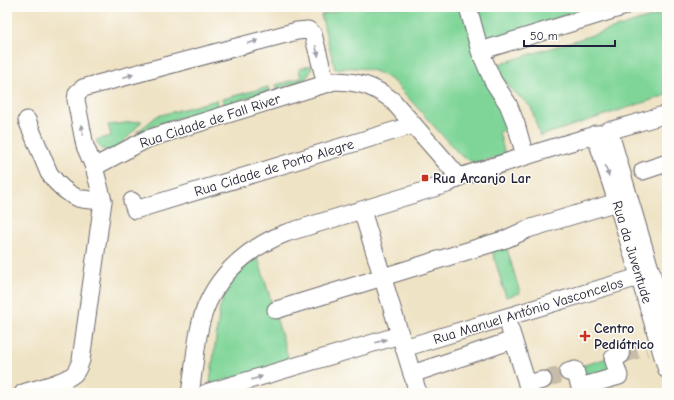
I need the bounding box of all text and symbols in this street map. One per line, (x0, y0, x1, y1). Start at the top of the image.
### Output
scale bar (524, 22, 615, 48)
text: 50 m (530, 29, 558, 43)
one-way arrow (247, 39, 260, 45)
one-way arrow (314, 45, 320, 57)
one-way arrow (122, 73, 134, 79)
street label: Rua Cidade de Fall River (137, 90, 283, 152)
one-way arrow (79, 124, 85, 137)
street label: Rua Cidade de Porto Alegre (192, 136, 356, 200)
one-way arrow (604, 166, 610, 178)
place label: Rua Arcanjo Lar (433, 170, 531, 187)
marker: Rua Arcanjo Lar (420, 173, 430, 183)
street label: Rua da Juventude (608, 199, 656, 305)
street label: Rua Manuel António Vasconcelos (431, 274, 625, 348)
place label: Centro Pediátrico (594, 320, 654, 353)
marker: Centro Pediátrico (579, 330, 591, 342)
one-way arrow (375, 338, 387, 344)
one-way arrow (251, 375, 263, 381)

